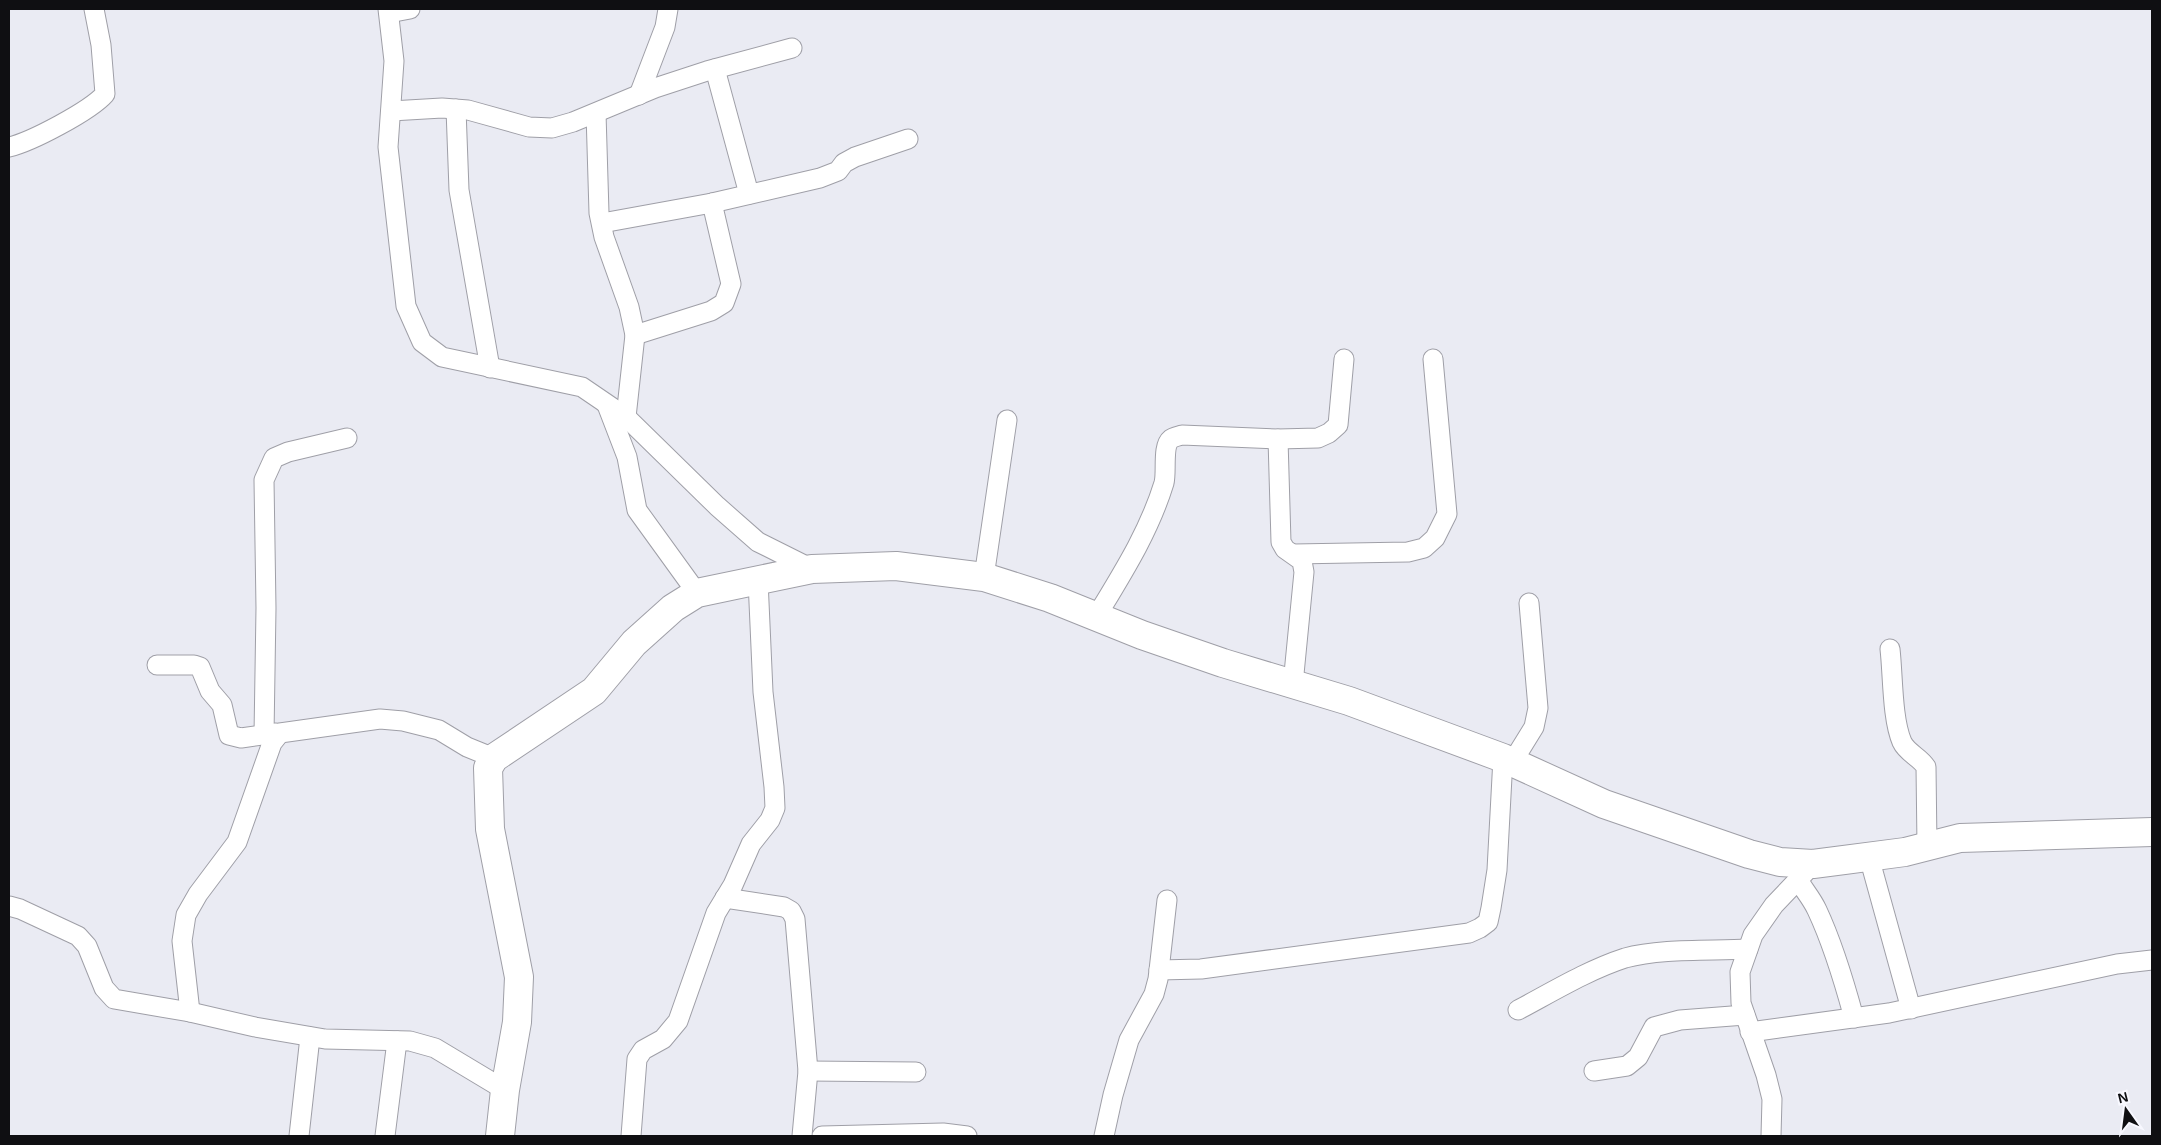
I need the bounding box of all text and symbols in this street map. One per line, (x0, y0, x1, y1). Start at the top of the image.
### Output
north arrow (2101, 1085, 2151, 1135)
text: N (2116, 1088, 2130, 1106)

